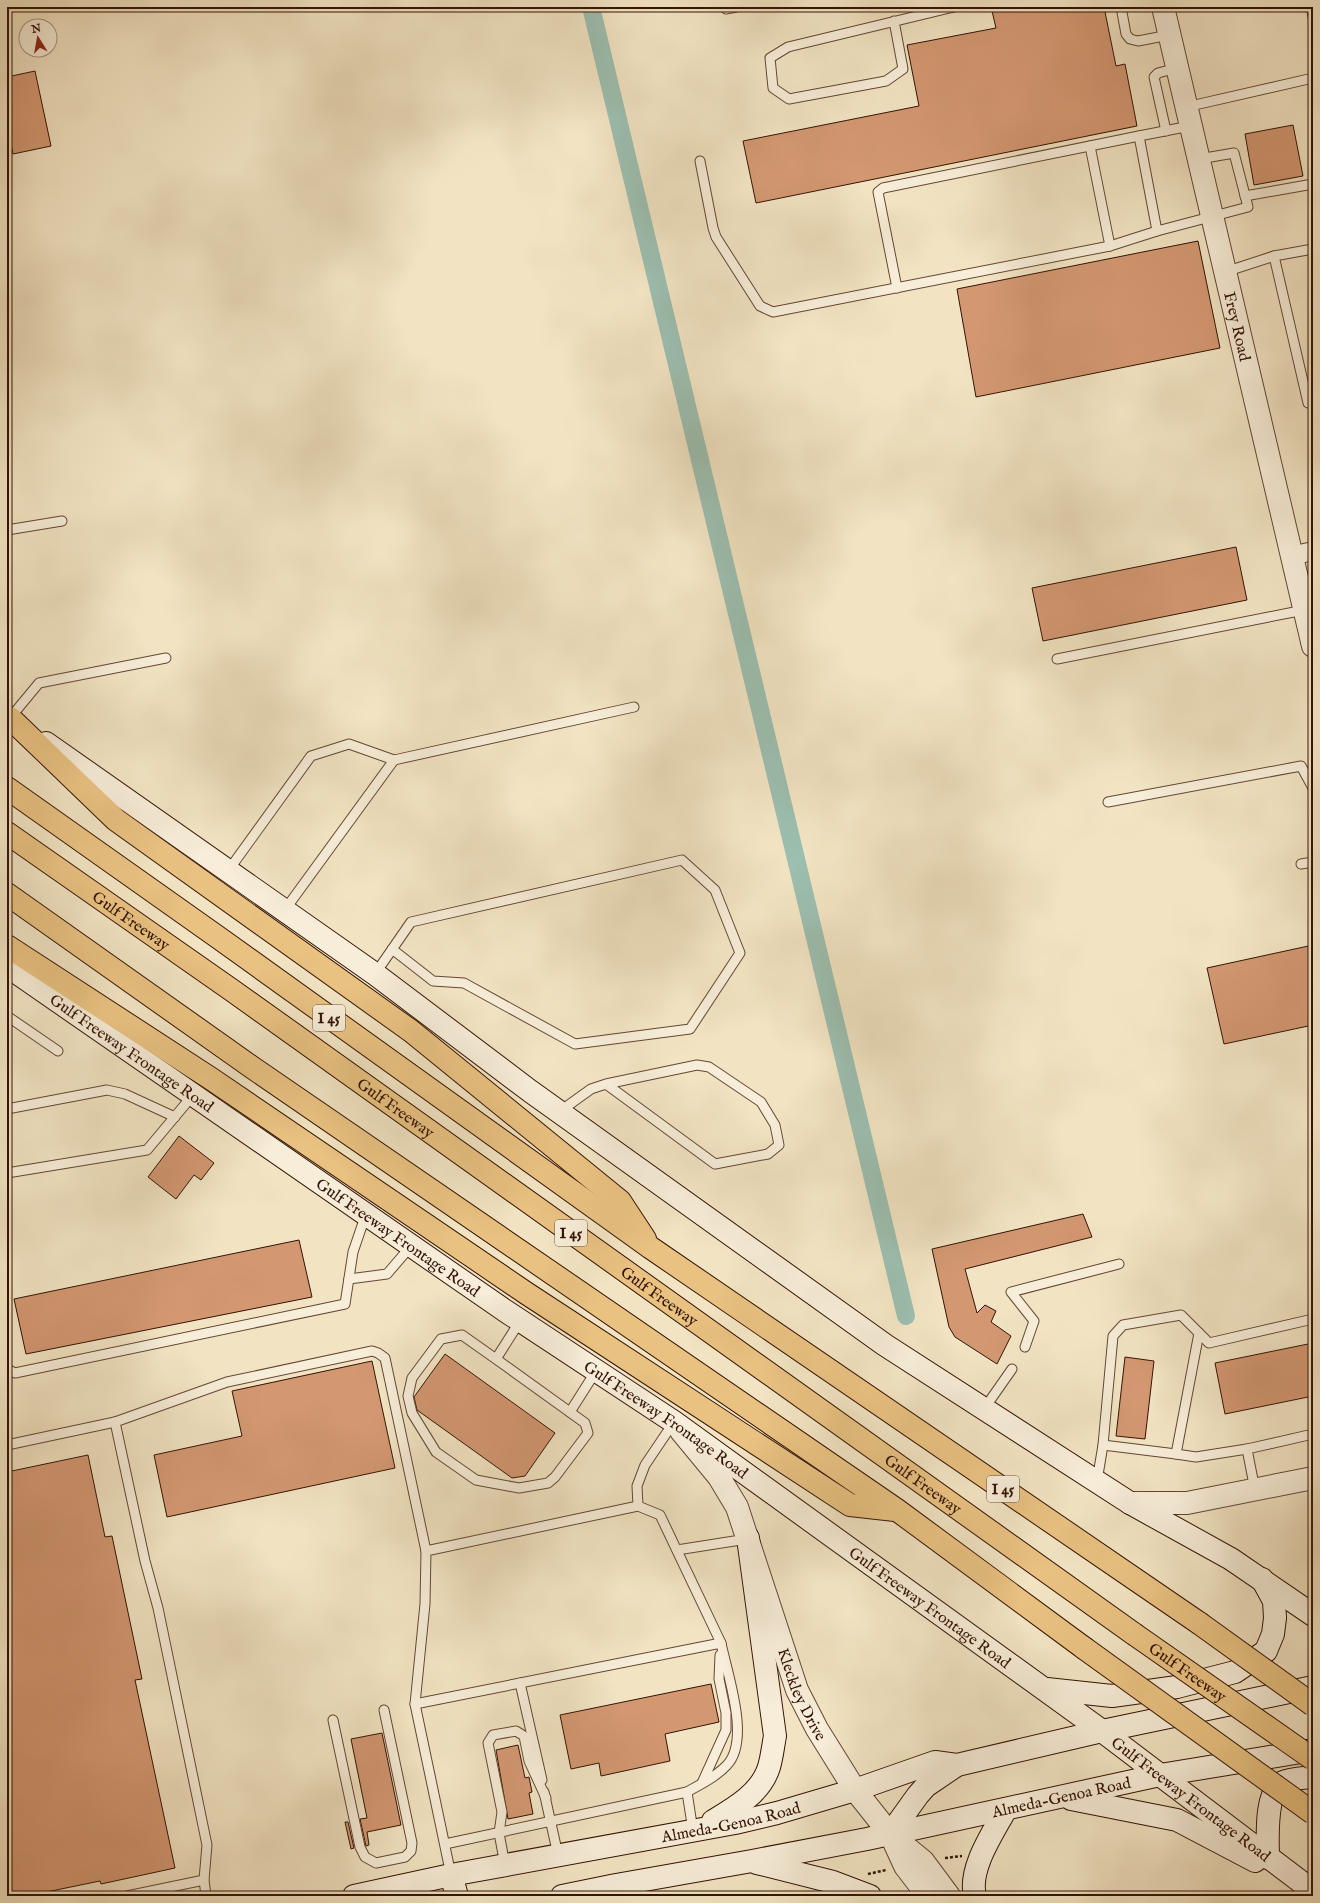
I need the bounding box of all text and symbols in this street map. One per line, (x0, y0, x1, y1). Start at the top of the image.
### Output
north arrow (18, 18, 58, 58)
text: N (29, 21, 43, 37)
street label: Frey Road (1218, 290, 1254, 364)
street label: Gulf Freeway (88, 888, 173, 956)
street label: Gulf Freeway Frontage Road (45, 990, 217, 1118)
road number: I 45 (313, 1005, 345, 1031)
street label: Gulf Freeway (352, 1075, 438, 1143)
street label: Gulf Freeway Frontage Road (311, 1175, 483, 1303)
road number: I 45 (555, 1220, 587, 1246)
street label: Gulf Freeway (616, 1263, 701, 1332)
street label: Gulf Freeway Frontage Road (579, 1357, 752, 1484)
street label: Gulf Freeway (880, 1451, 965, 1520)
road number: I 45 (987, 1476, 1019, 1502)
street label: Gulf Freeway Frontage Road (844, 1543, 1014, 1674)
street label: Gulf Freeway (1144, 1639, 1230, 1708)
street label: Kleckley Drive (772, 1646, 830, 1745)
street label: Gulf Freeway Frontage Road (1106, 1733, 1274, 1867)
street label: Almeda-Genoa Road (989, 1774, 1133, 1824)
street label: Almeda-Genoa Road (659, 1799, 804, 1848)

